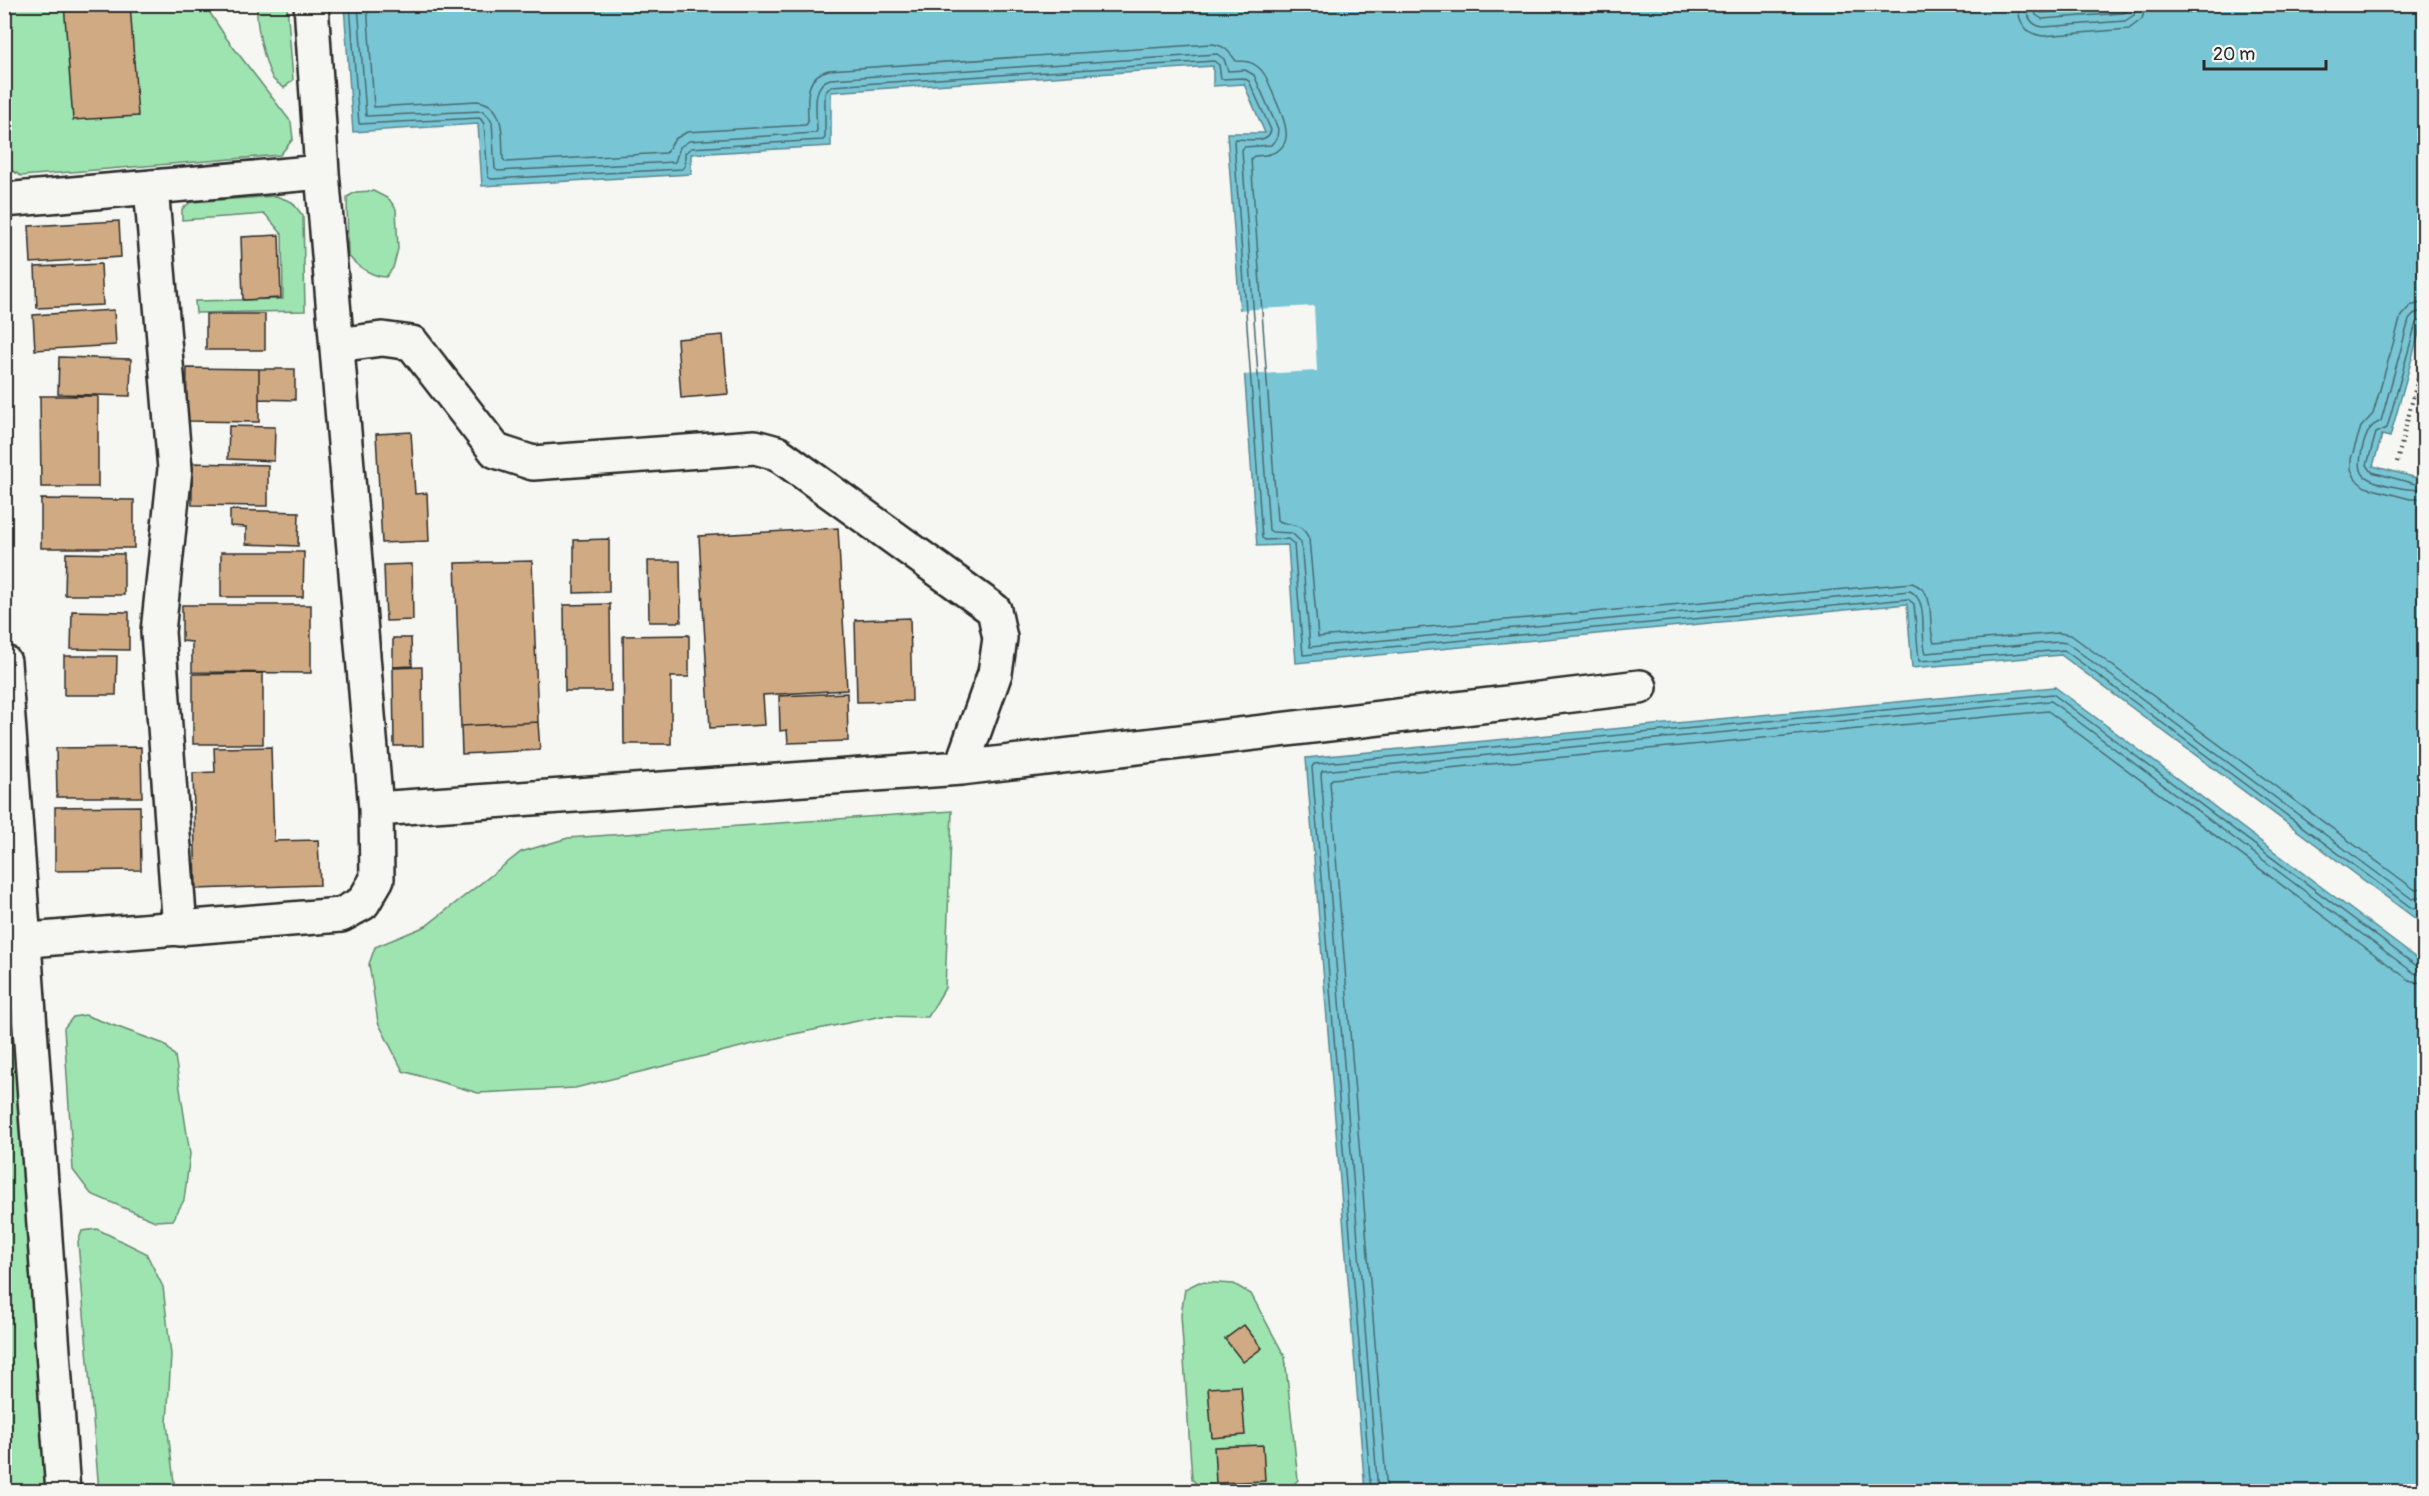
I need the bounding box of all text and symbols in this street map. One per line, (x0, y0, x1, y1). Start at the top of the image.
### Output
scale bar (2204, 33, 2326, 71)
text: 20 m (2213, 43, 2255, 66)

